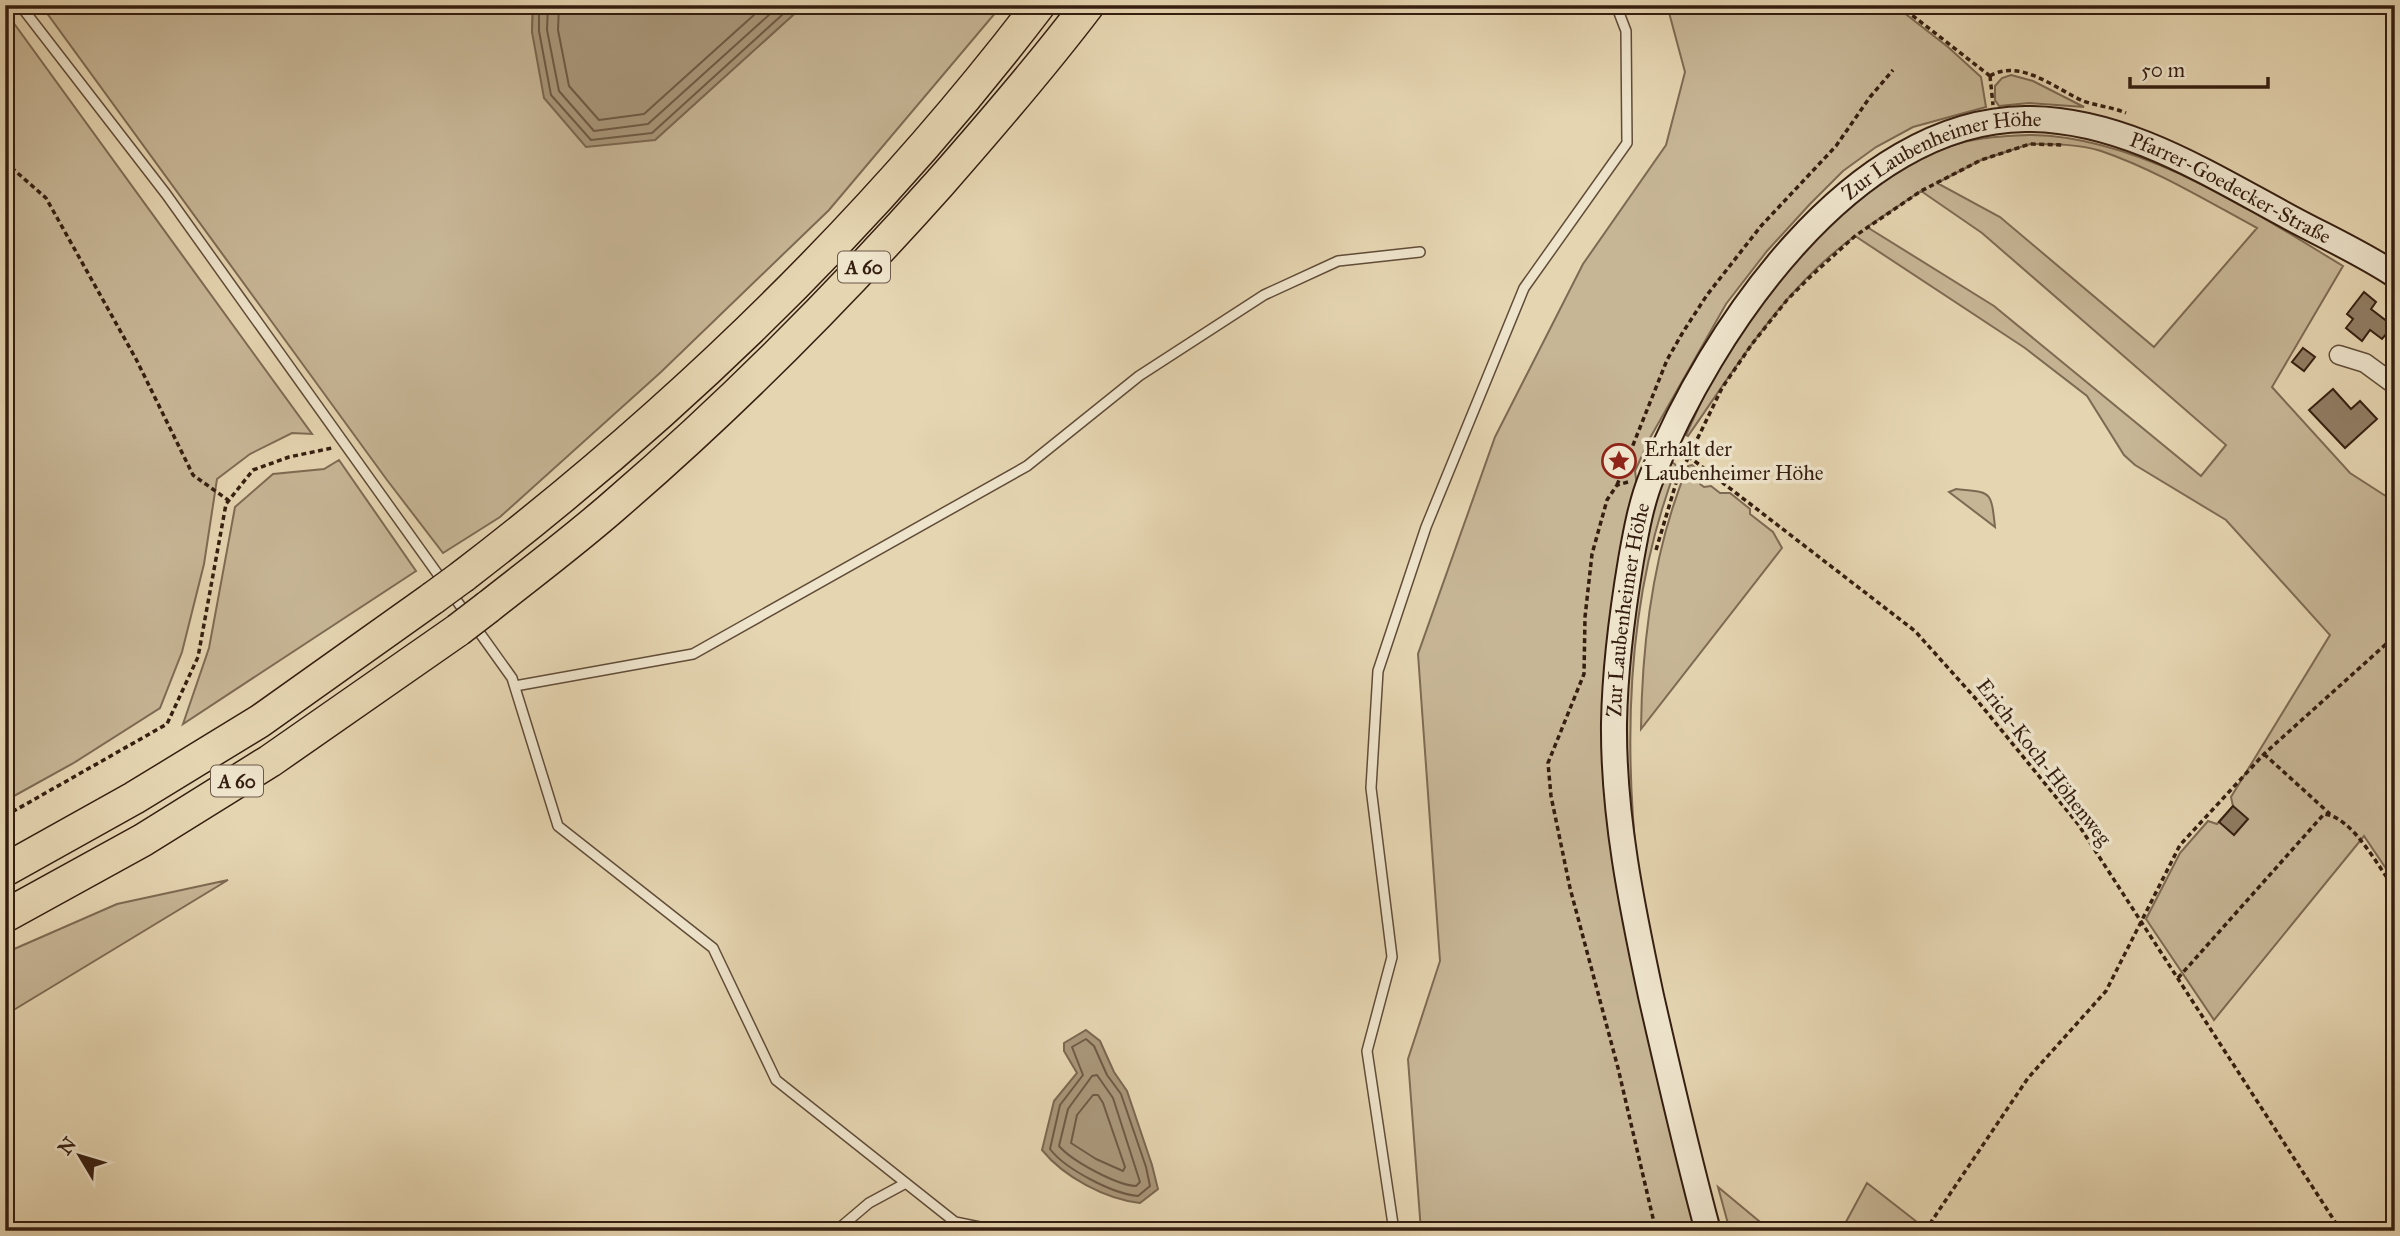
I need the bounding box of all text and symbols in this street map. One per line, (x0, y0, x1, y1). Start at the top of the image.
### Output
scale bar (2130, 46, 2269, 90)
text: 50 m (2141, 57, 2186, 83)
street label: Zur Laubenheimer Höhe (1836, 106, 2042, 206)
street label: Pfarrer-Goedecker-Straße (2126, 126, 2336, 250)
road number: A 60 (838, 252, 890, 282)
place label: Erhalt der Laubenheimer Höhe (1644, 436, 1824, 486)
place icon: Erhalt der Laubenheimer Höhe (1600, 442, 1638, 480)
street label: Zur Laubenheimer Höhe (1601, 499, 1656, 718)
street label: Erich-Koch-Höhenweg (1971, 673, 2117, 851)
road number: A 60 (211, 766, 263, 796)
north arrow (46, 1120, 116, 1190)
text: N (53, 1132, 81, 1159)

